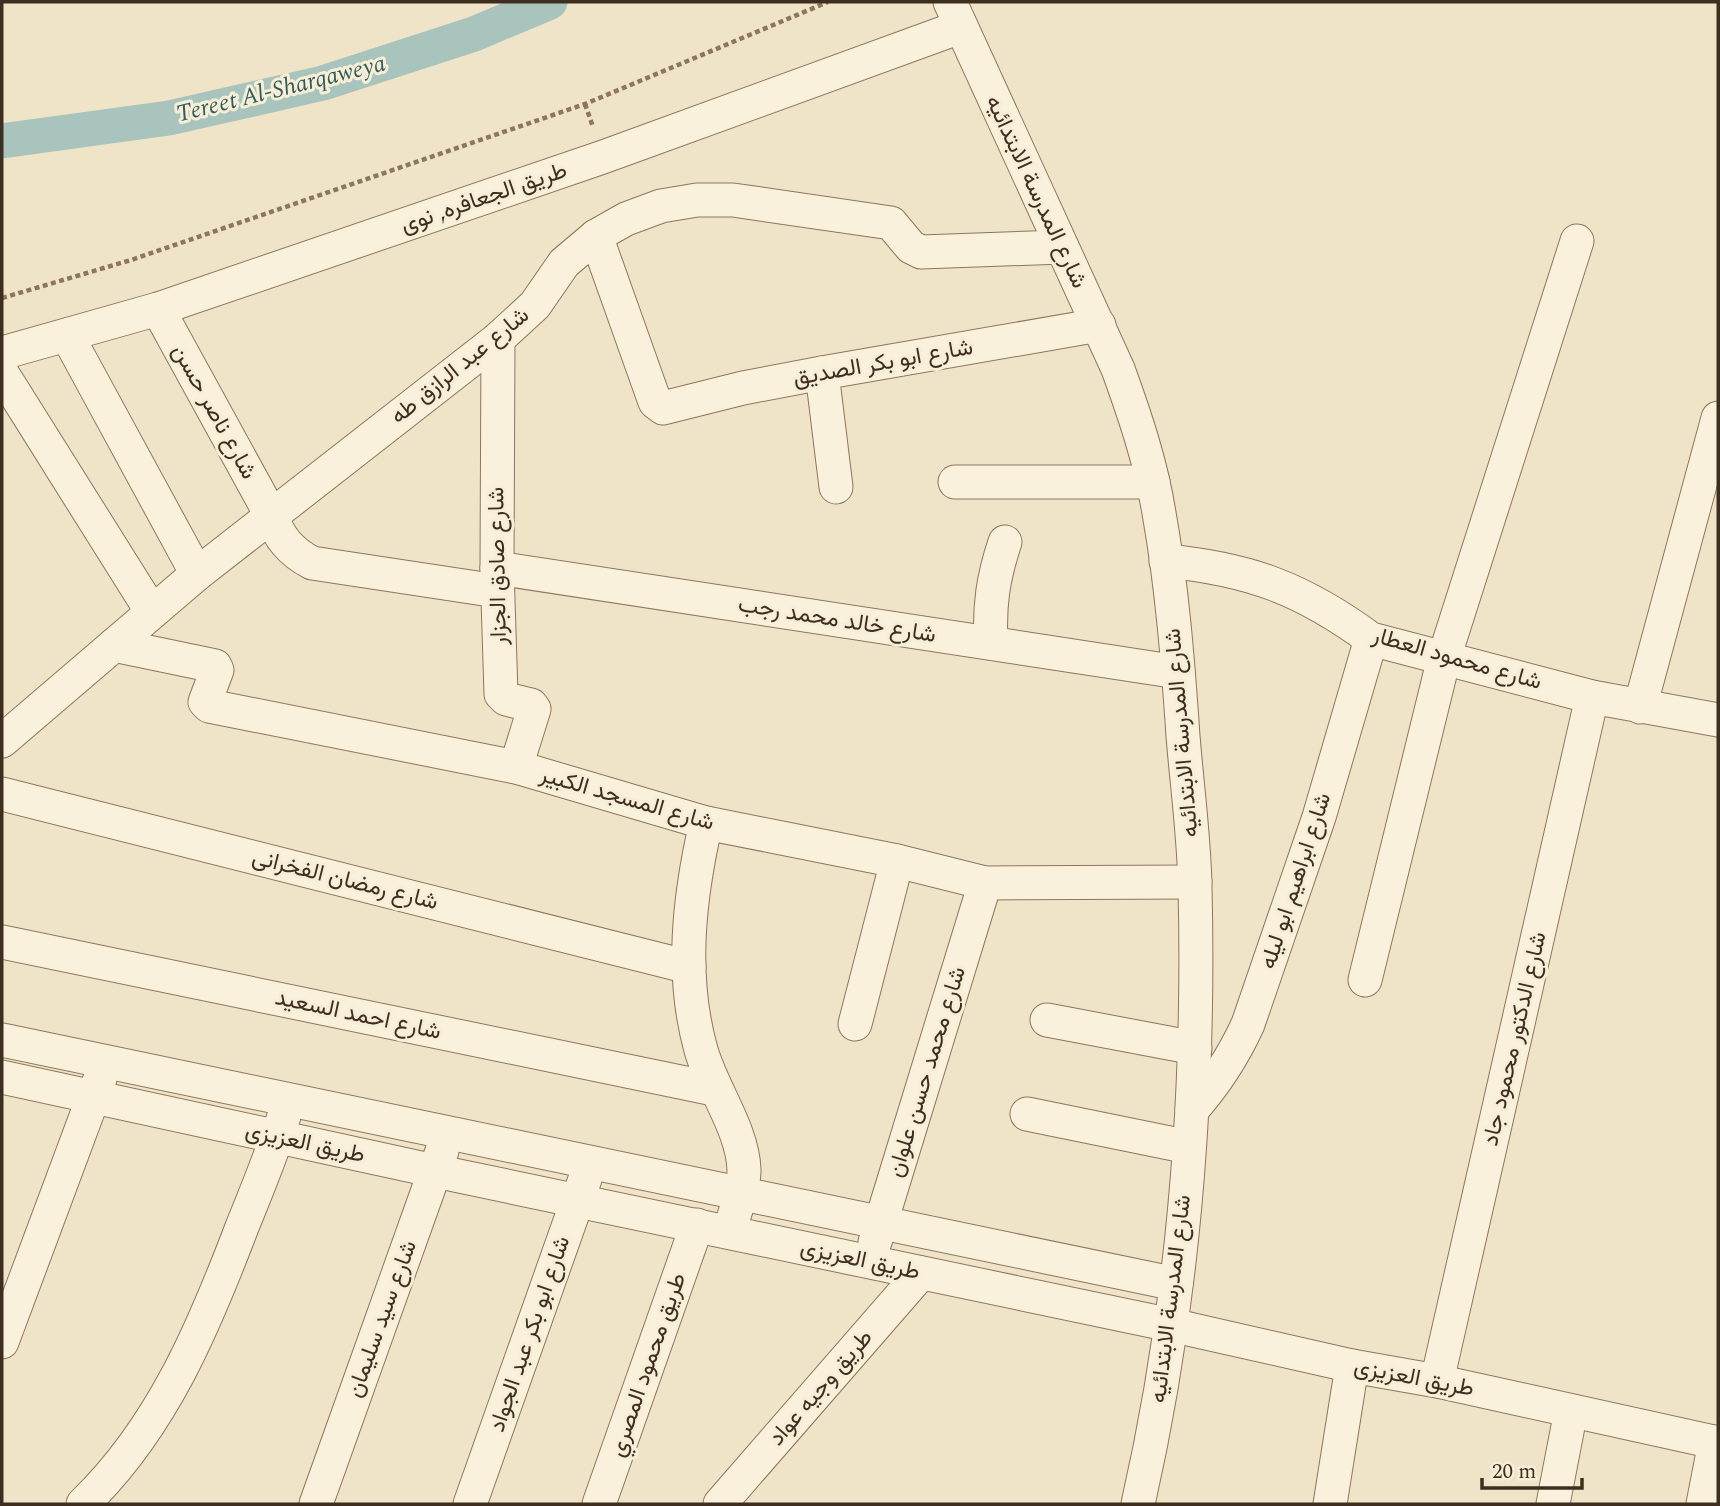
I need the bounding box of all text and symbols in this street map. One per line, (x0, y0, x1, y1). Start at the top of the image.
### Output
water label: Tereet Al-Sharqaweya (173, 46, 389, 132)
street label: شارع المدرسة الابتدائيه (976, 90, 1096, 294)
street label: طريق الجعافره, نوى (396, 153, 572, 243)
street label: شارع عبد الرازق طه (383, 299, 537, 433)
street label: شارع ابو بكر الصديق (790, 330, 976, 396)
street label: شارع ناصر حسن (162, 338, 266, 486)
street label: شارع صادق الجزار (479, 487, 517, 646)
street label: شارع خالد محمد رجب (735, 587, 939, 653)
street label: شارع محمود العطار (1367, 618, 1546, 700)
street label: شارع المدرسة الابتدائيه (1155, 627, 1209, 839)
street label: شارع المسجد الكبير (535, 757, 718, 841)
street label: شارع ابراهيم ابو ليله (1251, 788, 1341, 974)
street label: شارع رمضان الفخرانى (248, 840, 442, 920)
street label: شارع الدكتور محمود جاد (1473, 928, 1557, 1150)
street label: شارع محمد حسن علوان (878, 962, 976, 1182)
street label: شارع احمد السعيد (272, 980, 444, 1050)
street label: طريق العزيزى (242, 1113, 368, 1173)
street label: شارع المدرسة الابتدائيه (1141, 1193, 1201, 1405)
street label: طريق العزيزى (797, 1230, 923, 1290)
street label: شارع ابو بكر عبد الجواد (480, 1231, 580, 1437)
street label: شارع سيد سليمان (337, 1235, 427, 1403)
street label: طريق محمود المصري (600, 1268, 696, 1462)
street label: طريق وجيه عواد (760, 1322, 882, 1454)
street label: طريق العزيزى (1351, 1349, 1477, 1407)
scale bar (1482, 1446, 1582, 1490)
text: 20 m (1492, 1456, 1536, 1488)

